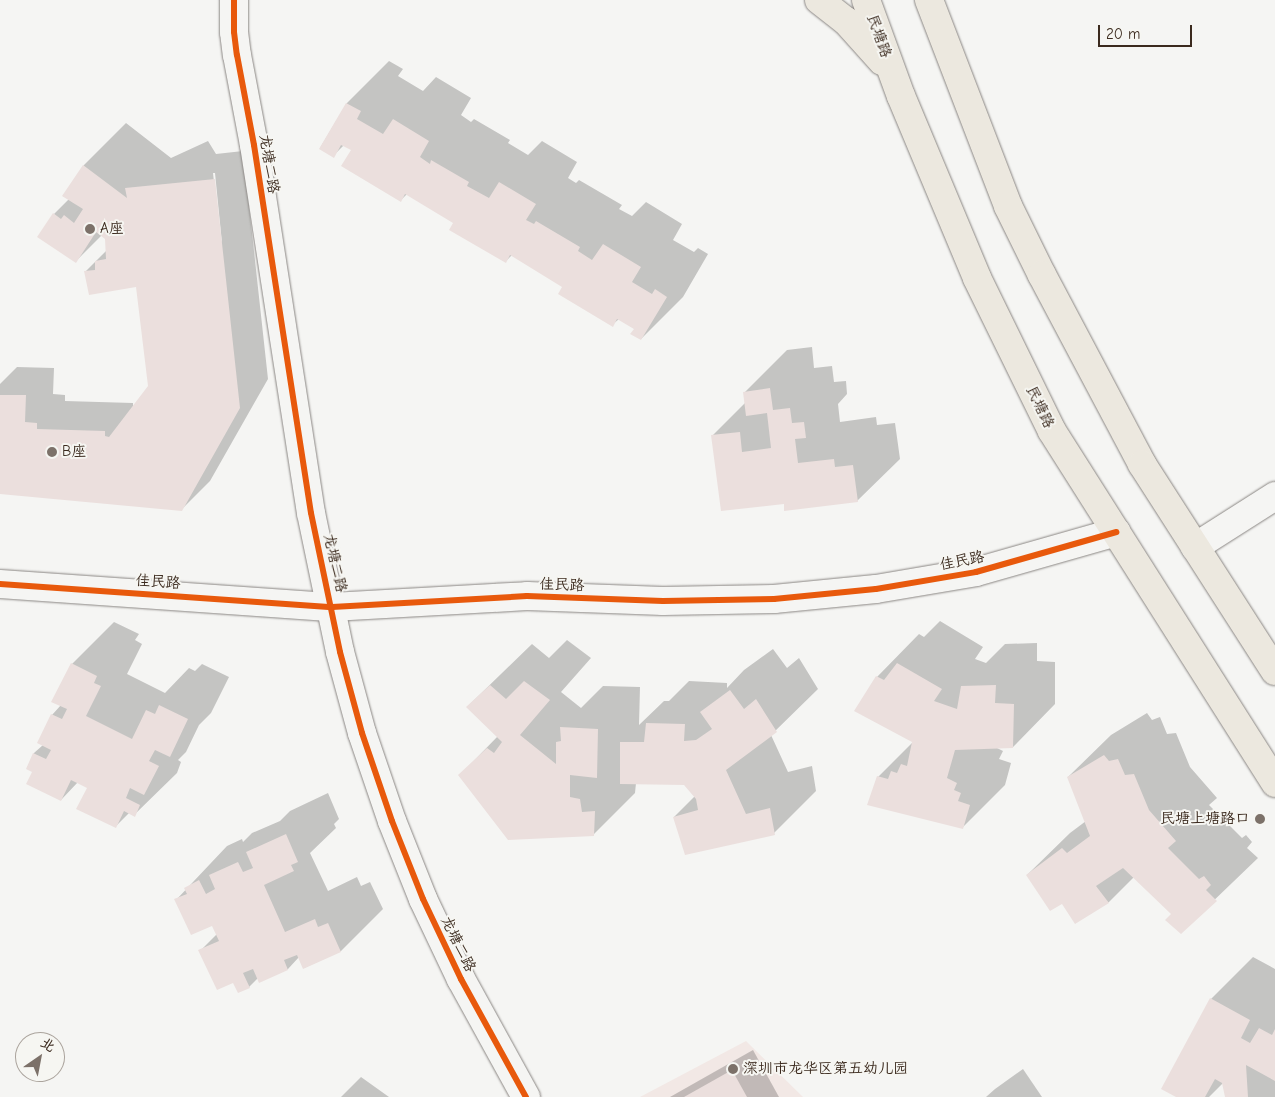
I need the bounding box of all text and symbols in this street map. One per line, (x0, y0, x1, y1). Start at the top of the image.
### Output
street label: 民塘路 (863, 12, 895, 60)
scale bar (1100, 15, 1194, 47)
text: 20 m (1106, 25, 1140, 43)
street label: 龙塘二路 (255, 133, 283, 195)
place label: A座 (100, 220, 124, 238)
marker: A座 (84, 223, 96, 235)
street label: 民塘路 (1022, 383, 1058, 431)
place label: B座 (62, 443, 86, 461)
marker: B座 (46, 446, 58, 458)
street label: 龙塘二路 (319, 532, 351, 594)
street label: 佳民路 (938, 548, 986, 574)
street label: 佳民路 (135, 571, 181, 593)
street label: 佳民路 (539, 575, 585, 595)
place label: 民塘上塘路口 (1160, 810, 1250, 828)
marker: 民塘上塘路口 (1254, 813, 1266, 825)
street label: 龙塘二路 (437, 913, 479, 975)
north arrow (15, 1032, 65, 1082)
text: 北 (37, 1034, 58, 1056)
place label: 深圳市龙华区第五幼儿园 (743, 1060, 908, 1078)
marker: 深圳市龙华区第五幼儿园 (727, 1063, 739, 1075)

